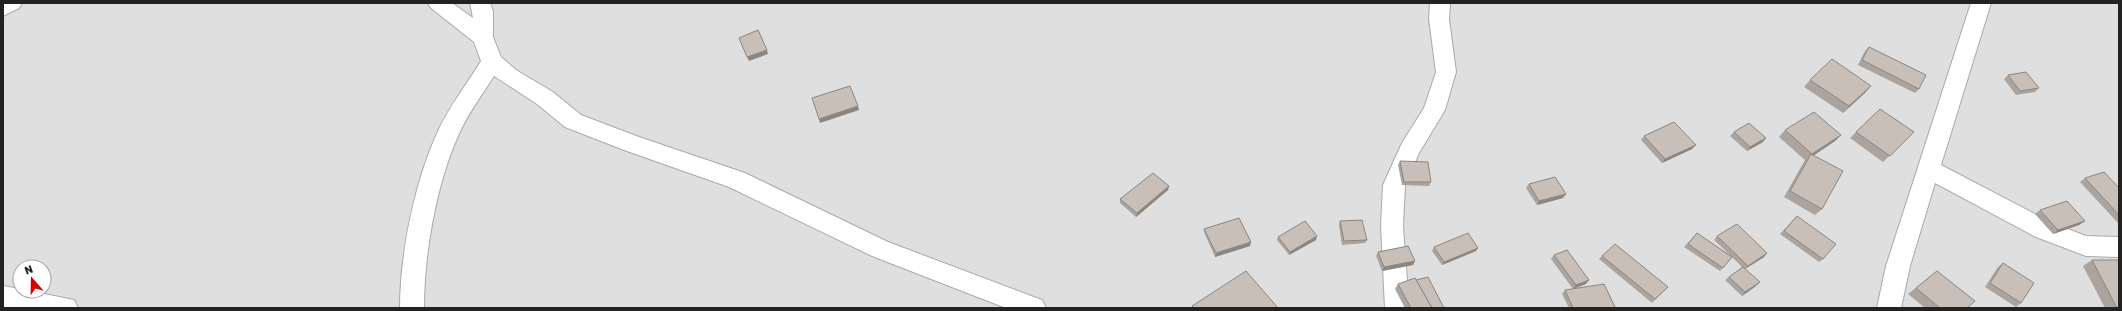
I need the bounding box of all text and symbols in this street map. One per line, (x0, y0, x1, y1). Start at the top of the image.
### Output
north arrow (12, 259, 52, 299)
text: N (23, 263, 35, 278)

